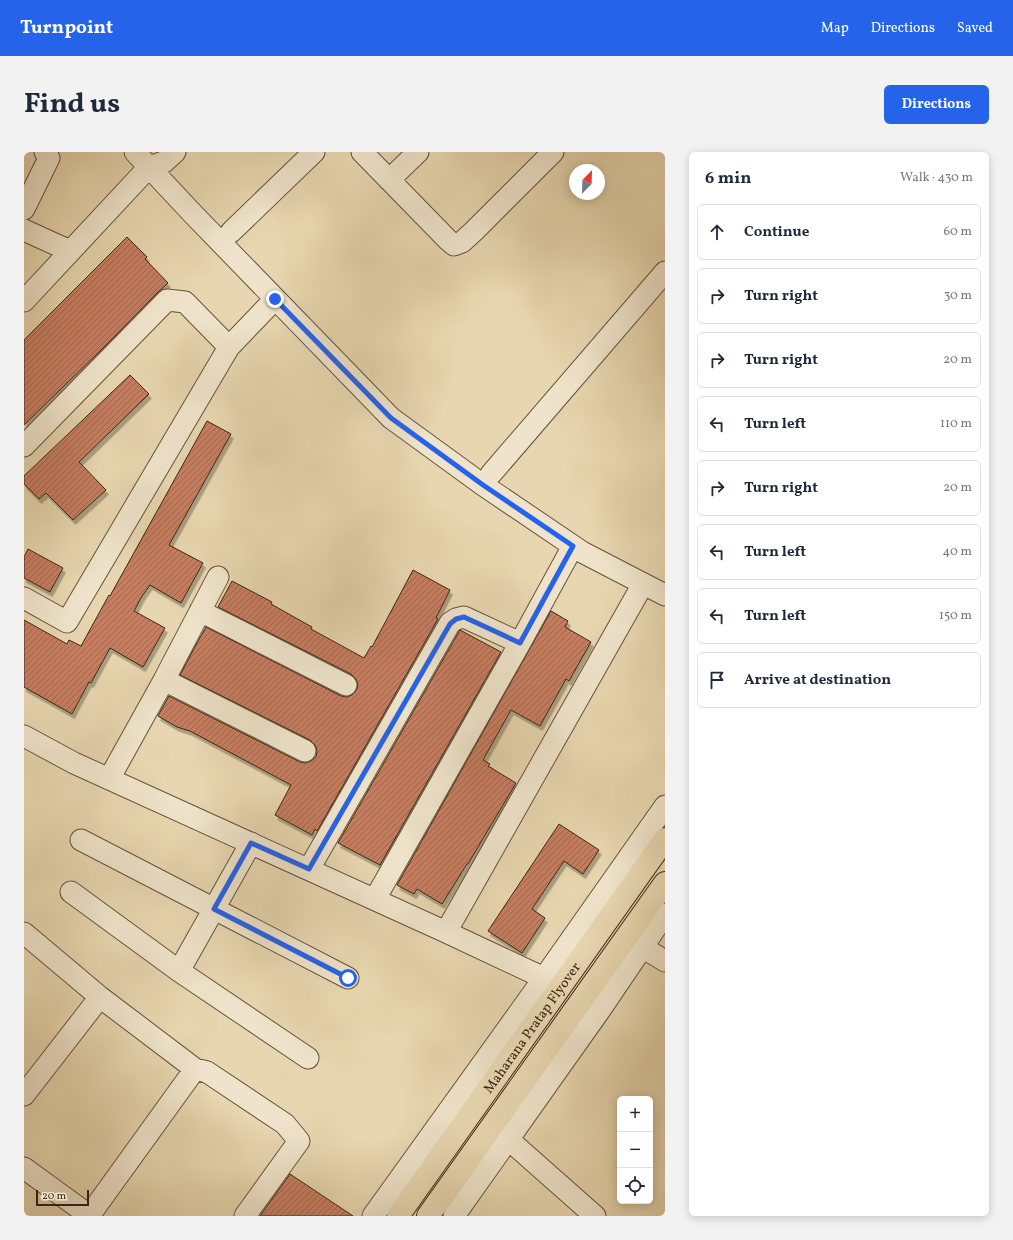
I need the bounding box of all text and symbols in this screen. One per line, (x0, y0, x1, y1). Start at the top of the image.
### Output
text: Turnpoint (20, 15, 113, 41)
text: Map (821, 19, 849, 38)
text: Directions (871, 19, 935, 38)
text: Saved (957, 19, 993, 38)
text: Find us (24, 85, 120, 124)
button: Directions (884, 85, 989, 124)
north arrow (569, 164, 605, 200)
text: 6 min (705, 167, 751, 190)
text: Walk · 430 m (900, 169, 973, 187)
icon: ahead (706, 221, 728, 243)
text: Continue (744, 222, 809, 243)
text: 60 m (944, 223, 972, 241)
icon: right (706, 285, 728, 307)
text: Turn right (744, 286, 818, 307)
text: 30 m (944, 287, 972, 305)
route end (266, 290, 284, 308)
icon: right (706, 349, 728, 371)
text: Turn right (744, 350, 818, 371)
text: 20 m (943, 351, 972, 369)
icon: left (706, 413, 728, 435)
text: Turn left (744, 414, 806, 435)
text: 110 m (940, 415, 972, 433)
icon: right (706, 477, 728, 499)
text: Turn right (744, 478, 818, 499)
text: 20 m (943, 479, 972, 497)
icon: left (706, 541, 728, 563)
text: Turn left (744, 542, 806, 563)
text: 40 m (943, 543, 972, 561)
icon: left (706, 605, 728, 627)
text: Turn left (744, 606, 806, 627)
text: 150 m (939, 607, 972, 625)
icon: arrive (706, 669, 728, 691)
text: Arrive at destination (744, 670, 891, 691)
street label: Maharana Pratap Flyover (480, 959, 586, 1098)
route start (339, 969, 357, 987)
map controls (617, 1096, 653, 1204)
button: + (617, 1096, 653, 1132)
button: − (617, 1132, 653, 1168)
button: locate (617, 1168, 653, 1204)
scale bar (36, 1188, 89, 1207)
text: 20 m (42, 1189, 66, 1204)

